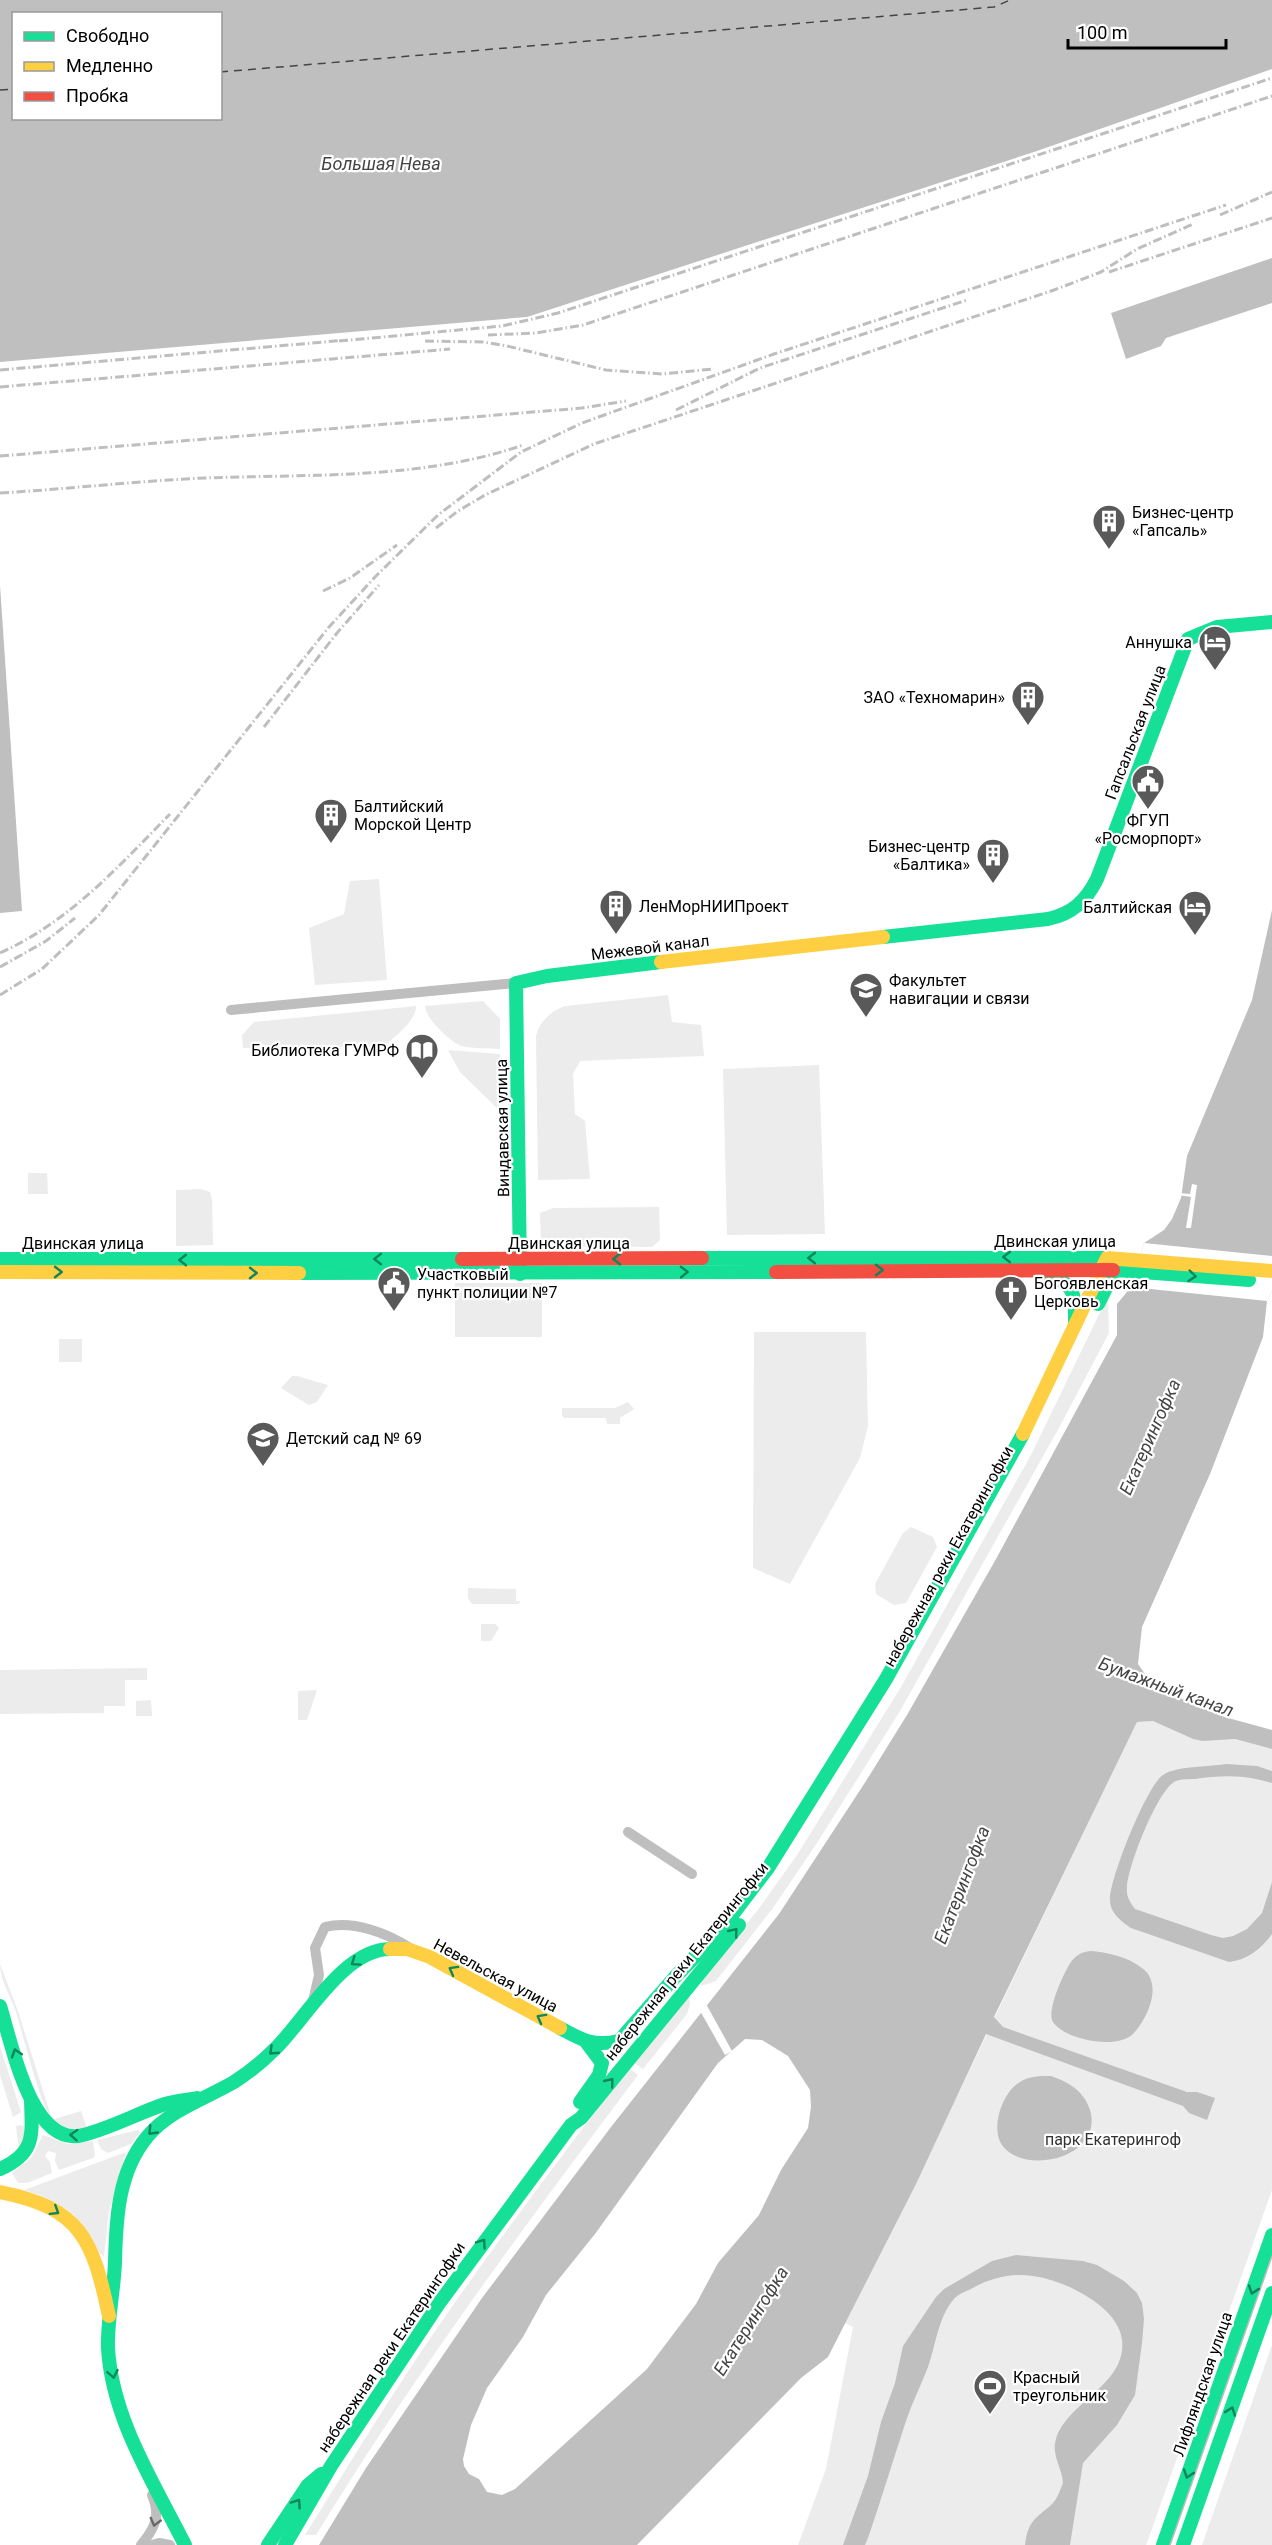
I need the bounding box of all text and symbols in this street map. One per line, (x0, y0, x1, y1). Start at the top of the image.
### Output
legend (12, 12, 222, 120)
scale bar (1068, 12, 1226, 50)
text: 100 m (1077, 22, 1128, 43)
text: Свободно (66, 25, 149, 46)
text: Медленно (66, 55, 153, 76)
text: Пробка (66, 85, 129, 106)
water label: Большая Нева (321, 153, 441, 174)
building icon: Бизнес-центр «Гапсаль» (1091, 503, 1127, 550)
place label: Бизнес-центр «Гапсаль» (1132, 503, 1234, 540)
hotel icon: Аннушка (1197, 624, 1233, 671)
place label: Аннушка (1125, 633, 1192, 652)
street label: Гапсальская улица (1101, 662, 1170, 802)
building icon: ЗАО «Техномарин» (1010, 679, 1046, 726)
place label: ЗАО «Техномарин» (864, 688, 1005, 707)
public building icon: ФГУП «Росморпорт» (1130, 763, 1166, 810)
building icon: Балтийский Морской Центр (313, 797, 349, 844)
place label: Балтийский Морской Центр (354, 797, 471, 834)
place label: ФГУП «Росморпорт» (1095, 811, 1201, 848)
place label: Бизнес-центр «Балтика» (868, 837, 970, 874)
building icon: Бизнес-центр «Балтика» (975, 837, 1011, 884)
building icon: ЛенМорНИИПроект (598, 888, 634, 935)
hotel icon: Балтийская (1177, 889, 1213, 936)
place label: ЛенМорНИИПроект (639, 897, 789, 916)
place label: Балтийская (1083, 898, 1172, 917)
street label: Межевой канал (590, 931, 710, 964)
school or university icon: Факультет навигации и связи (848, 971, 884, 1018)
place label: Факультет навигации и связи (889, 971, 1030, 1008)
library icon: Библиотека ГУМРФ (404, 1032, 440, 1079)
place label: Библиотека ГУМРФ (251, 1041, 399, 1060)
street label: Виндавская улица (492, 1059, 513, 1197)
street label: Двинская улица (994, 1232, 1116, 1251)
street label: Двинская улица (22, 1234, 144, 1253)
street label: Двинская улица (508, 1234, 630, 1253)
one-way arrow (1002, 1251, 1011, 1263)
one-way arrow (807, 1252, 816, 1264)
one-way arrow (373, 1253, 382, 1265)
one-way arrow (612, 1253, 621, 1265)
one-way arrow (178, 1254, 187, 1266)
one-way arrow (874, 1264, 883, 1276)
public building icon: Участковый пункт полиции №7 (376, 1265, 412, 1312)
place label: Участковый пункт полиции №7 (417, 1265, 557, 1302)
one-way arrow (54, 1266, 63, 1278)
one-way arrow (679, 1266, 688, 1278)
one-way arrow (249, 1267, 258, 1279)
one-way arrow (1188, 1270, 1197, 1282)
church icon: Богоявленская Церковь (993, 1274, 1029, 1321)
place label: Богоявленская Церковь (1034, 1274, 1148, 1311)
water label: Екатерингофка (1115, 1376, 1184, 1498)
school or university icon: Детский сад № 69 (245, 1420, 281, 1467)
place label: Детский сад № 69 (286, 1429, 422, 1448)
street label: набережная реки Екатерингофки (880, 1443, 1017, 1670)
water label: Бумажный канал (1096, 1652, 1236, 1721)
water label: Екатерингофка (929, 1823, 994, 1947)
street label: набережная реки Екатерингофки (600, 1858, 772, 2064)
one-way arrow (727, 1927, 738, 1938)
street label: Невельская улица (430, 1935, 561, 2016)
one-way arrow (351, 1955, 362, 1966)
one-way arrow (449, 1966, 459, 1977)
one-way arrow (536, 2014, 547, 2025)
one-way arrow (269, 2044, 279, 2055)
one-way arrow (11, 2048, 23, 2059)
one-way arrow (603, 2078, 614, 2089)
one-way arrow (149, 2124, 160, 2135)
one-way arrow (69, 2129, 78, 2142)
park label: парк Екатерингоф (1045, 2130, 1181, 2149)
one-way arrow (49, 2203, 59, 2215)
street label: набережная реки Екатерингофки (314, 2239, 469, 2456)
one-way arrow (474, 2239, 485, 2250)
water label: Екатерингофка (709, 2262, 792, 2379)
one-way arrow (1247, 2284, 1260, 2295)
street label: Лифляндская улица (1169, 2310, 1236, 2459)
sports icon: Красный треугольник (972, 2368, 1008, 2415)
place label: Красный треугольник (1013, 2368, 1107, 2405)
one-way arrow (106, 2369, 119, 2379)
one-way arrow (1223, 2406, 1236, 2416)
one-way arrow (1182, 2468, 1195, 2479)
one-way arrow (290, 2498, 301, 2509)
one-way arrow (150, 2516, 162, 2527)

